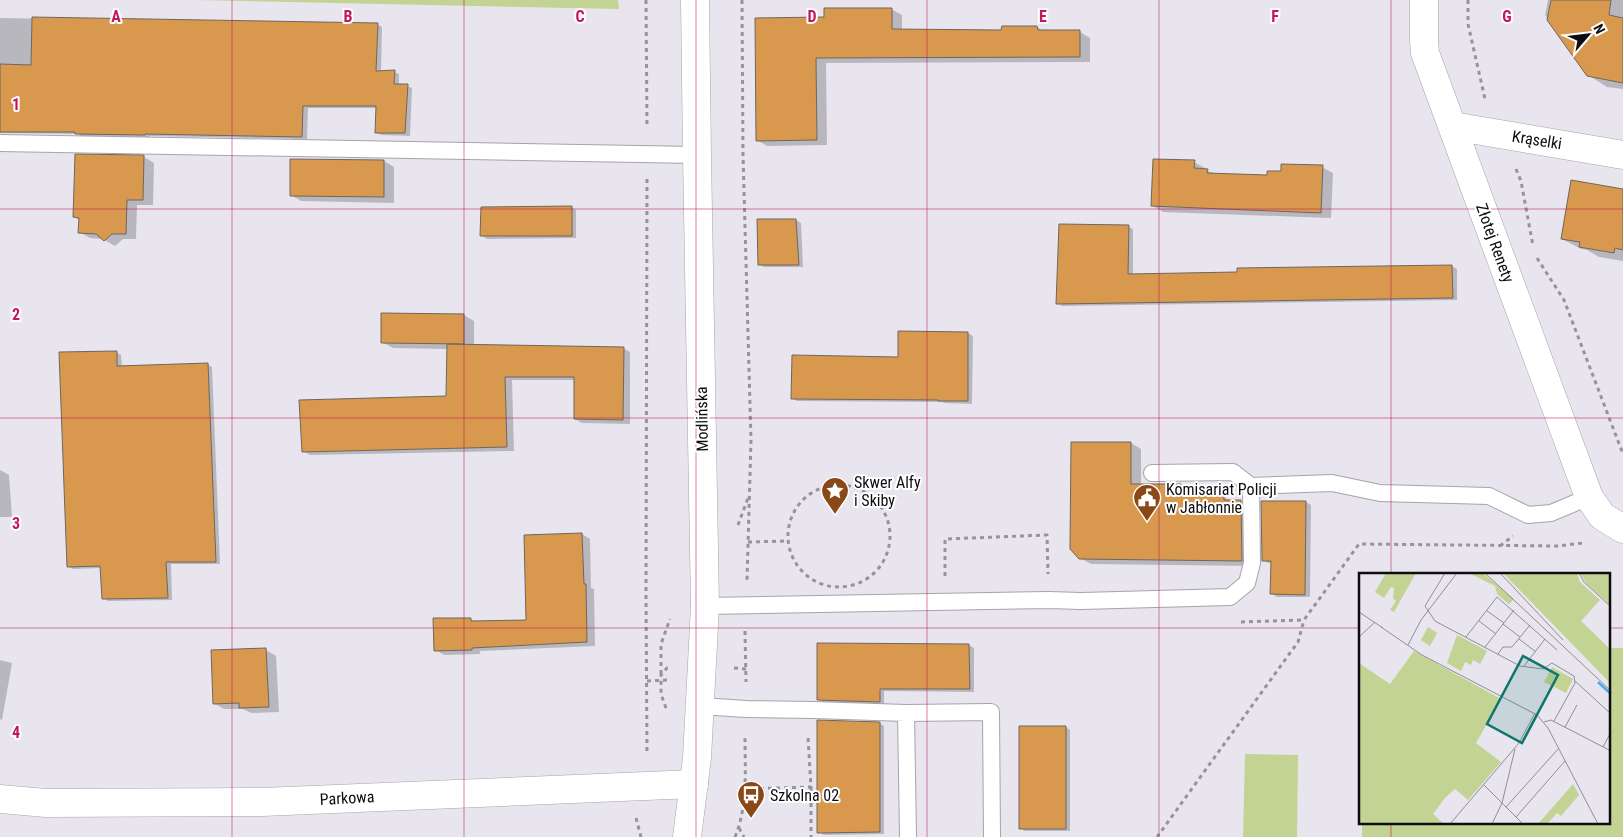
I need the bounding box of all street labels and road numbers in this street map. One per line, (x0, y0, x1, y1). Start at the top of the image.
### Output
street label: Krąselki (1511, 127, 1563, 153)
street label: Złotej Renety (1472, 201, 1518, 285)
street label: Modlińska (692, 386, 712, 452)
street label: Parkowa (319, 787, 375, 809)

